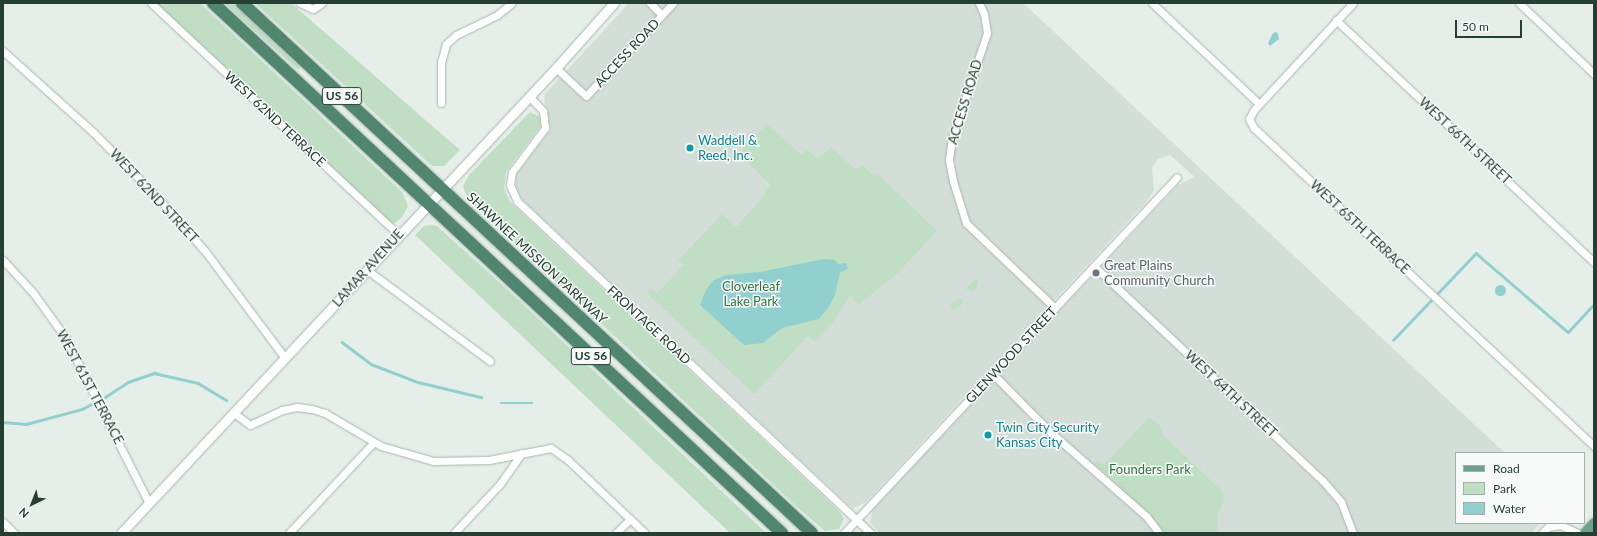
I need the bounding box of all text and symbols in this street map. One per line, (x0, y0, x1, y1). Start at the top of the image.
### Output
scale bar (1457, 12, 1524, 38)
street label: ACCESS ROAD (591, 16, 663, 90)
text: 50 m (1462, 19, 1489, 34)
street label: ACCESS ROAD (945, 58, 985, 146)
street label: WEST 62ND TERRACE (221, 68, 329, 170)
road number: US 56 (321, 86, 363, 106)
street label: WEST 66TH STREET (1416, 94, 1514, 188)
place label: Waddell & Reed, Inc. (698, 133, 757, 164)
marker: Waddell & Reed, Inc. (685, 143, 695, 153)
street label: WEST 62ND STREET (106, 146, 202, 246)
street label: WEST 65TH TERRACE (1307, 177, 1413, 277)
street label: SHAWNEE MISSION PARKWAY (464, 189, 610, 327)
street label: LAMAR AVENUE (329, 226, 407, 310)
place label: Great Plains Community Church (1104, 258, 1215, 289)
marker: Great Plains Community Church (1091, 268, 1101, 278)
park label: Cloverleaf Lake Park (722, 279, 780, 310)
street label: FRONTAGE ROAD (604, 282, 694, 368)
street label: GLENWOOD STREET (962, 303, 1060, 407)
street label: WEST 61ST TERRACE (53, 327, 127, 447)
road number: US 56 (570, 346, 612, 366)
street label: WEST 64TH STREET (1182, 347, 1280, 441)
place label: Twin City Security Kansas City (996, 420, 1099, 451)
marker: Twin City Security Kansas City (983, 430, 993, 440)
legend (1455, 452, 1585, 524)
park label: Founders Park (1109, 461, 1191, 477)
text: Road (1493, 461, 1520, 476)
text: Park (1493, 481, 1516, 496)
north arrow (12, 484, 52, 524)
text: Water (1493, 501, 1526, 516)
text: N (16, 506, 31, 521)

